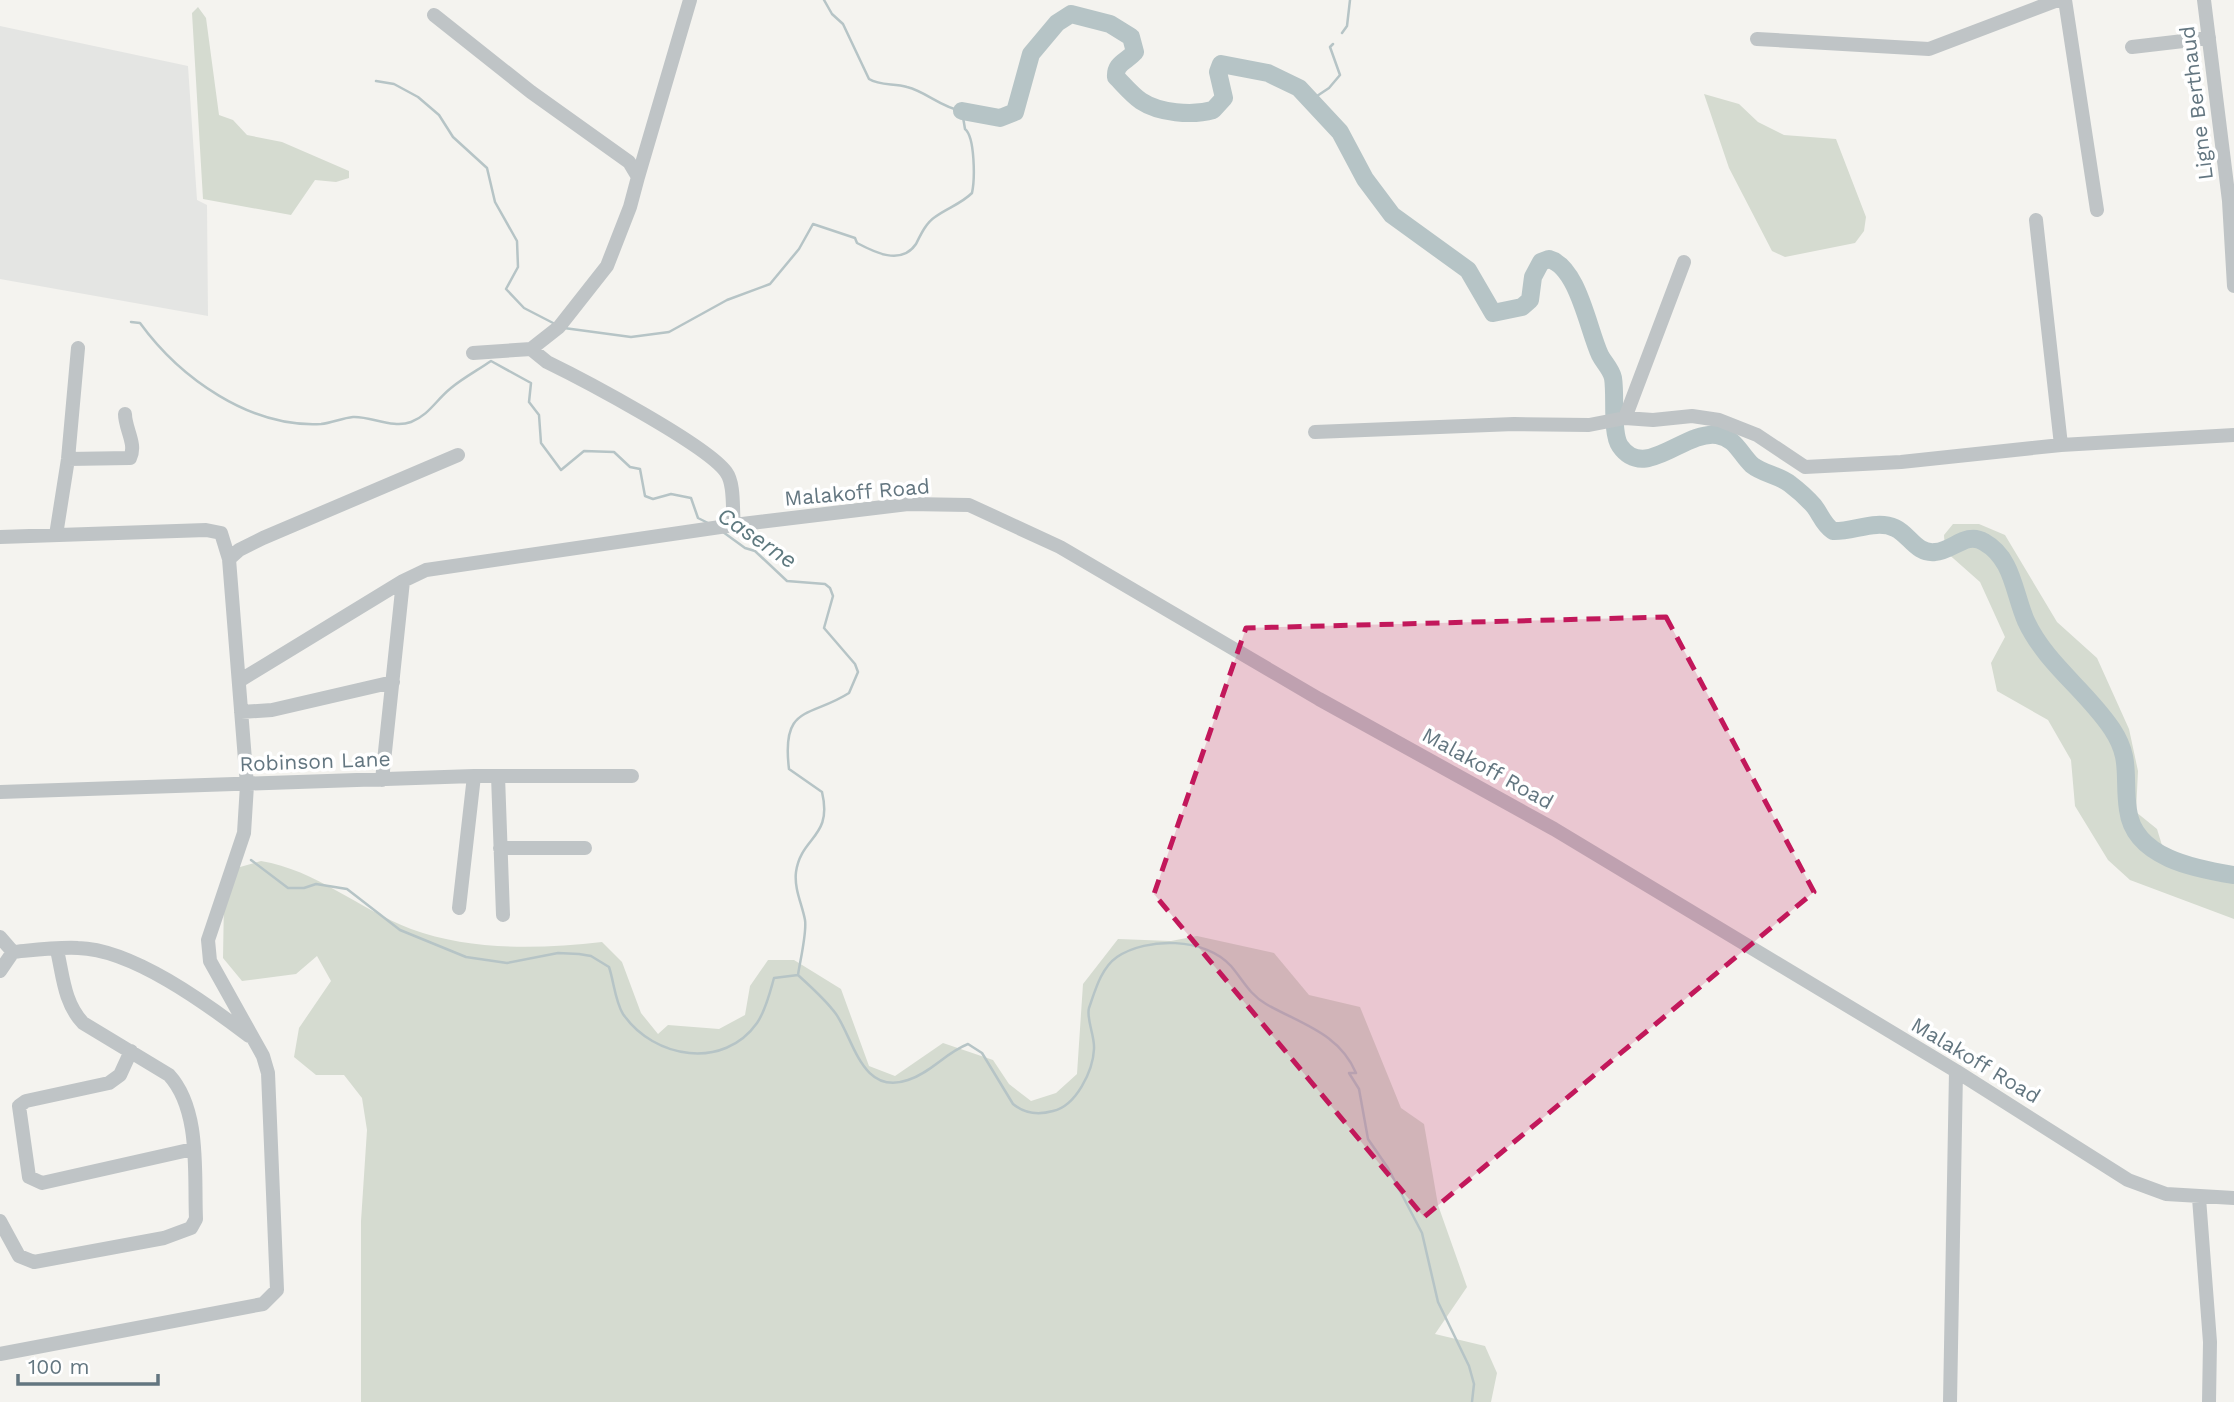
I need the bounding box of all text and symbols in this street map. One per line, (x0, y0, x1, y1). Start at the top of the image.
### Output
street label: Ligne Berthaud (2174, 24, 2218, 182)
street label: Malakoff Road (783, 473, 931, 511)
water label: Caserne (712, 502, 802, 574)
street label: Malakoff Road (1418, 722, 1558, 814)
street label: Robinson Lane (239, 746, 391, 776)
street label: Malakoff Road (1907, 1012, 2045, 1108)
scale bar (18, 1342, 158, 1386)
text: 100 m (28, 1354, 90, 1379)

